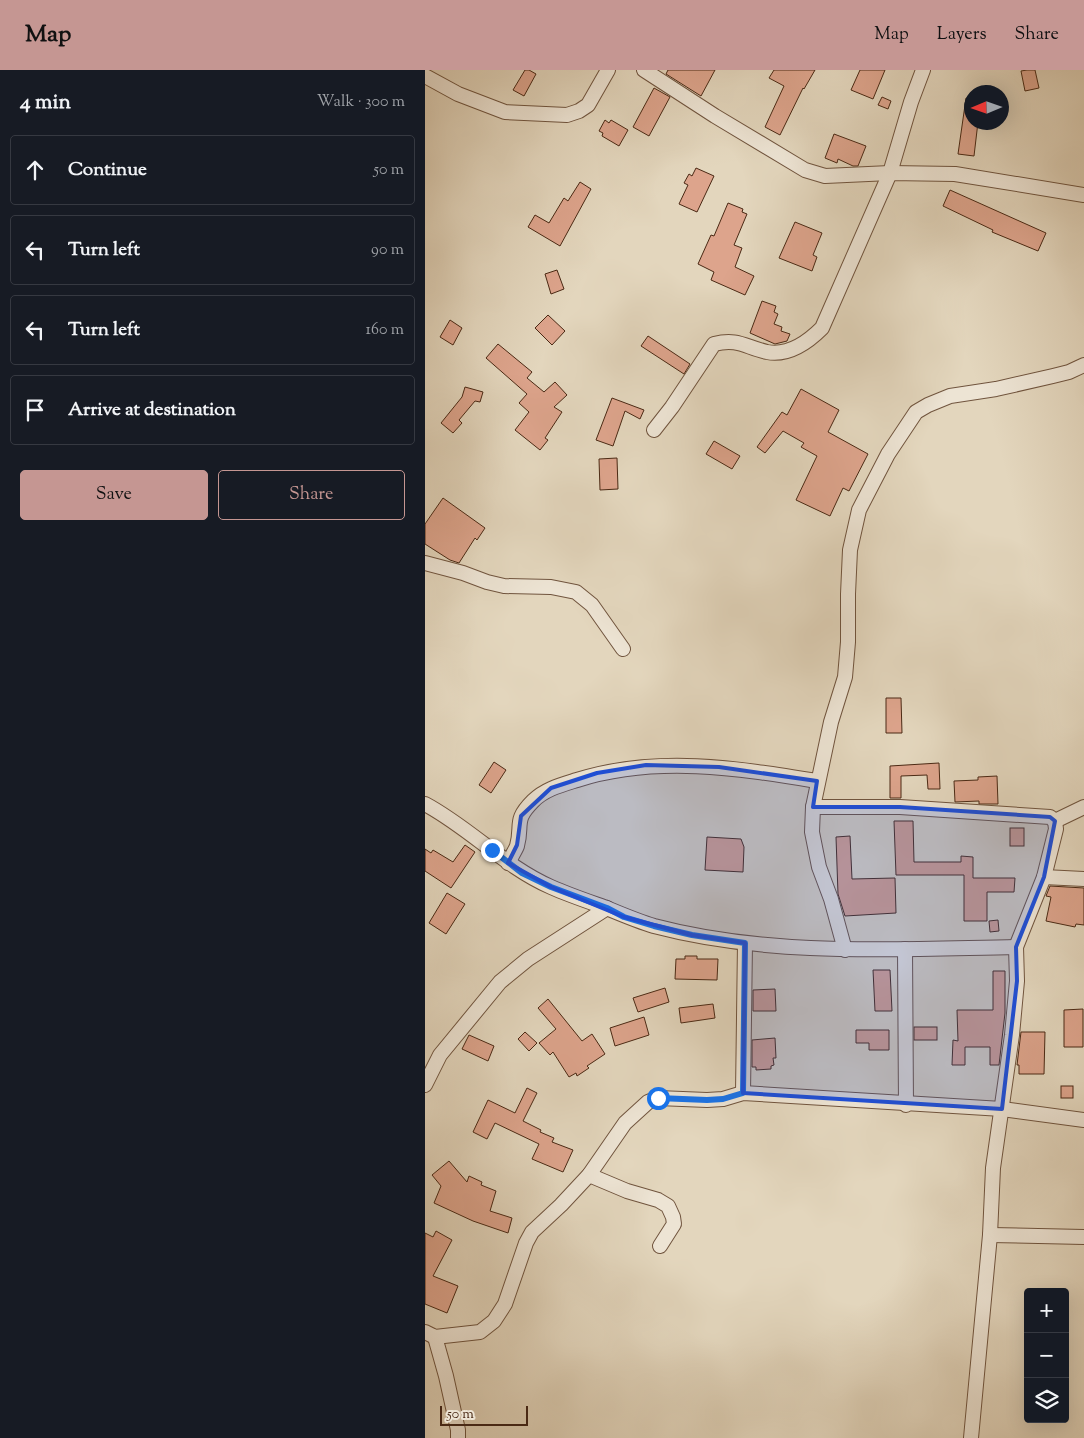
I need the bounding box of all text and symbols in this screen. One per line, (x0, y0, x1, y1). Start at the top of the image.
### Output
text: Map (25, 18, 71, 52)
text: Map (874, 22, 909, 48)
text: Layers (937, 22, 987, 48)
text: Share (1015, 22, 1059, 48)
north arrow (964, 85, 1009, 130)
text: 4 min (20, 88, 71, 118)
text: Walk · 300 m (317, 91, 405, 114)
icon: ahead (21, 156, 49, 184)
text: Continue (68, 157, 147, 184)
text: 50 m (373, 159, 404, 182)
icon: left (21, 236, 49, 264)
text: Turn left (68, 237, 140, 264)
text: 90 m (371, 239, 404, 262)
icon: left (21, 316, 49, 344)
text: Turn left (68, 317, 140, 344)
text: 160 m (366, 319, 404, 342)
icon: arrive (21, 396, 49, 424)
text: Arrive at destination (68, 397, 236, 424)
button: Save (20, 470, 208, 520)
button: Share (218, 470, 405, 520)
route end (481, 839, 504, 862)
route start (647, 1087, 670, 1110)
map controls (1024, 1288, 1069, 1423)
button: + (1024, 1288, 1069, 1333)
button: − (1024, 1333, 1069, 1378)
button: layers (1024, 1378, 1069, 1423)
scale bar (440, 1403, 527, 1426)
text: 50 m (447, 1405, 474, 1425)

